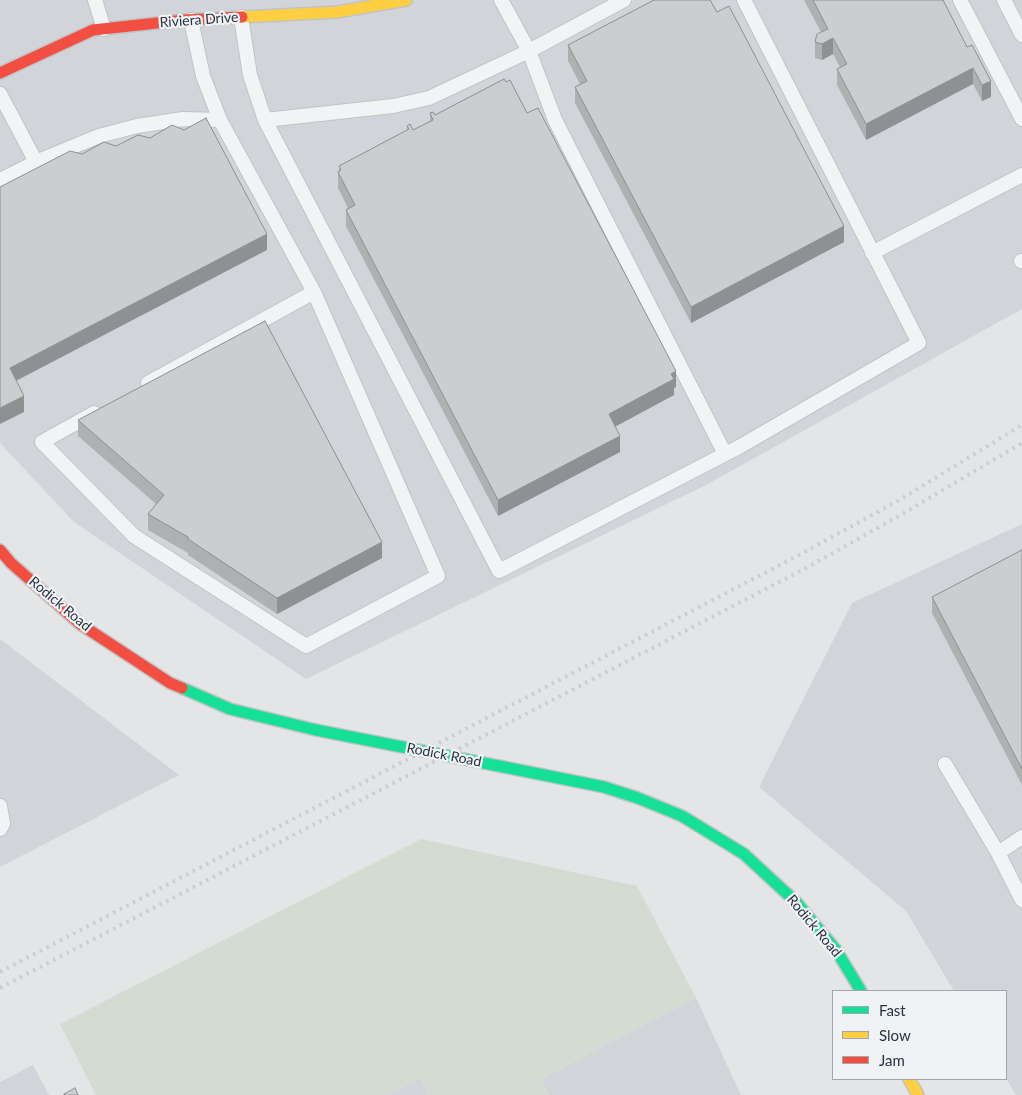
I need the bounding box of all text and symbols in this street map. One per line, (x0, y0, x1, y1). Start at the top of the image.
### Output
street label: Riviera Drive (159, 9, 239, 31)
street label: Rodick Road (26, 573, 94, 635)
street label: Rodick Road (405, 740, 483, 770)
street label: Rodick Road (783, 892, 845, 960)
legend (832, 990, 1007, 1080)
text: Fast (879, 1001, 906, 1019)
text: Slow (879, 1026, 911, 1044)
text: Jam (879, 1051, 905, 1069)

